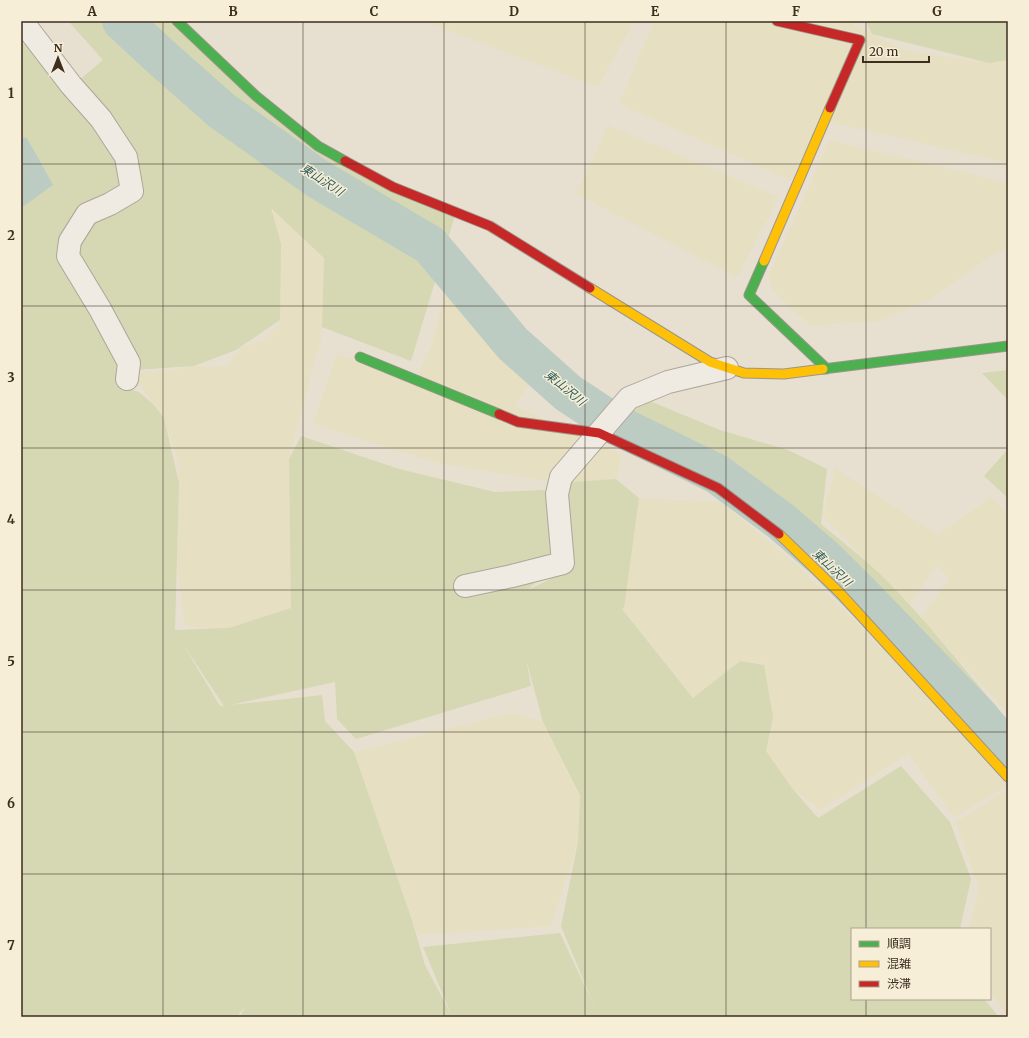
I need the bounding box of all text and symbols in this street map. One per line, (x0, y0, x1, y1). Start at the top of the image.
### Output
text: A (86, 3, 97, 20)
text: B (228, 3, 238, 20)
text: C (370, 3, 379, 20)
text: D (509, 3, 519, 20)
text: E (651, 3, 660, 20)
text: F (792, 3, 800, 20)
text: G (932, 3, 942, 20)
north arrow (38, 38, 78, 78)
scale bar (863, 38, 929, 64)
text: N (54, 41, 63, 55)
text: 20 m (869, 44, 898, 59)
text: 1 (8, 85, 14, 102)
water label: 東山沢川 (298, 160, 348, 200)
text: 2 (7, 227, 15, 244)
water label: 東山沢川 (542, 367, 590, 410)
text: 3 (7, 369, 15, 386)
text: 4 (7, 511, 16, 528)
water label: 東山沢川 (810, 546, 856, 591)
text: 5 (7, 653, 15, 670)
text: 6 (7, 795, 15, 812)
legend (851, 928, 991, 1000)
text: 順調 (887, 936, 911, 951)
text: 7 (7, 937, 15, 954)
text: 混雑 (887, 956, 911, 971)
text: 渋滞 (887, 976, 911, 991)

